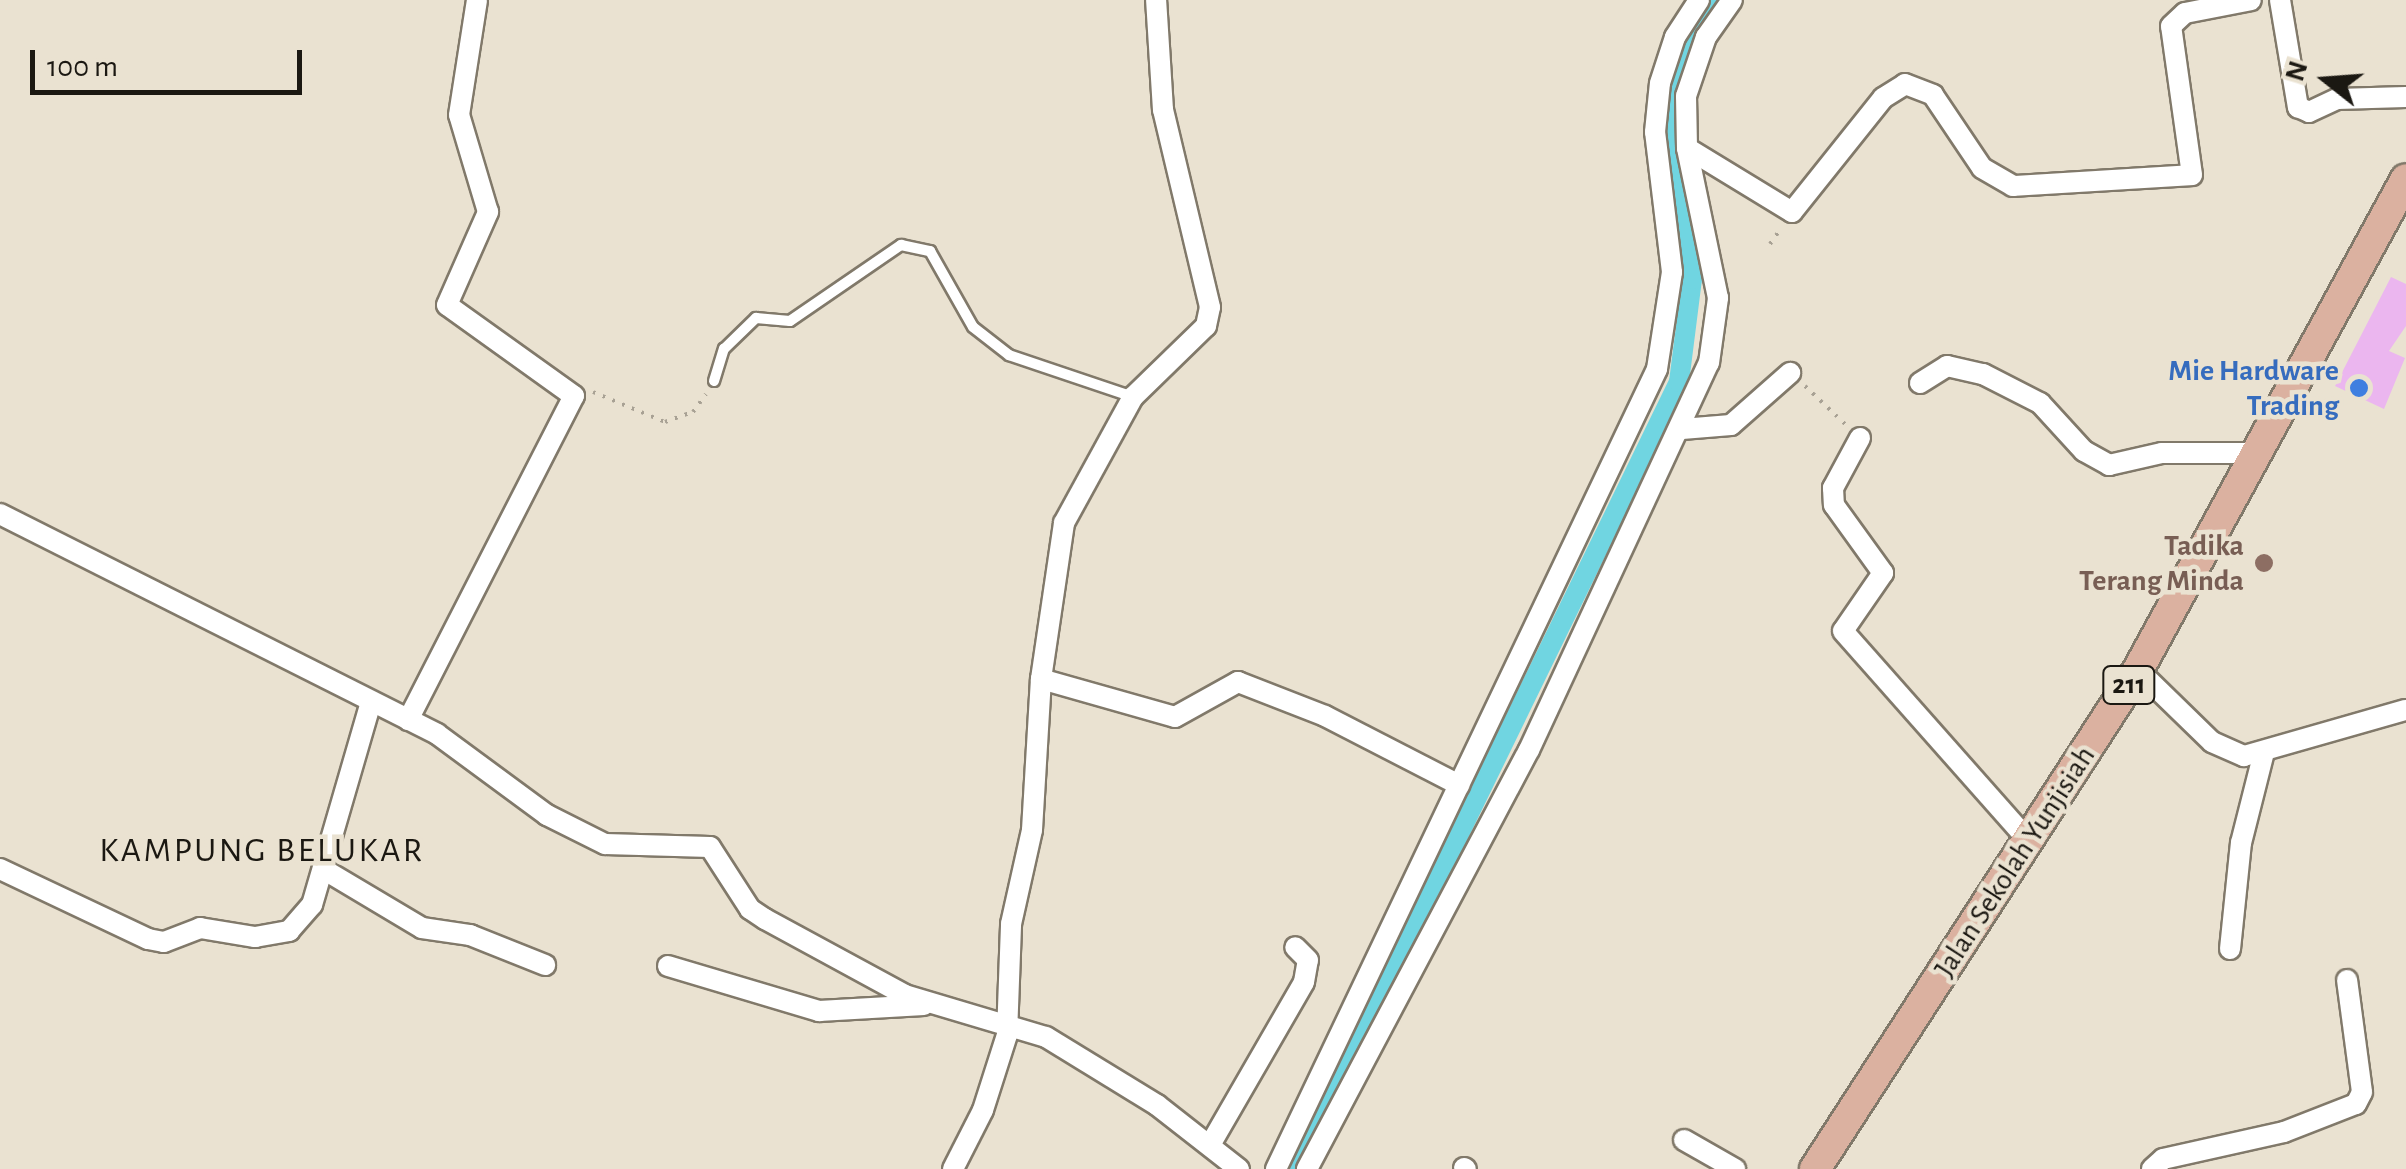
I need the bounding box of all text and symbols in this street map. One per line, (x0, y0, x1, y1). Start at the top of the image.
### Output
scale bar (35, 30, 308, 92)
north arrow (2276, 30, 2376, 130)
text: 100 m (47, 52, 118, 82)
text: N (2281, 58, 2314, 85)
place label: Mie Hardware Trading (2168, 353, 2339, 424)
marker: Mie Hardware Trading (2348, 377, 2370, 399)
place label: Tadika Terang Minda (2079, 528, 2244, 598)
marker: Tadika Terang Minda (2253, 552, 2275, 574)
road number: 211 (2102, 662, 2156, 708)
street label: Jalan Sekolah Yunjisiah (1927, 740, 2103, 984)
district label: KAMPUNG BELUKAR (99, 830, 425, 872)

